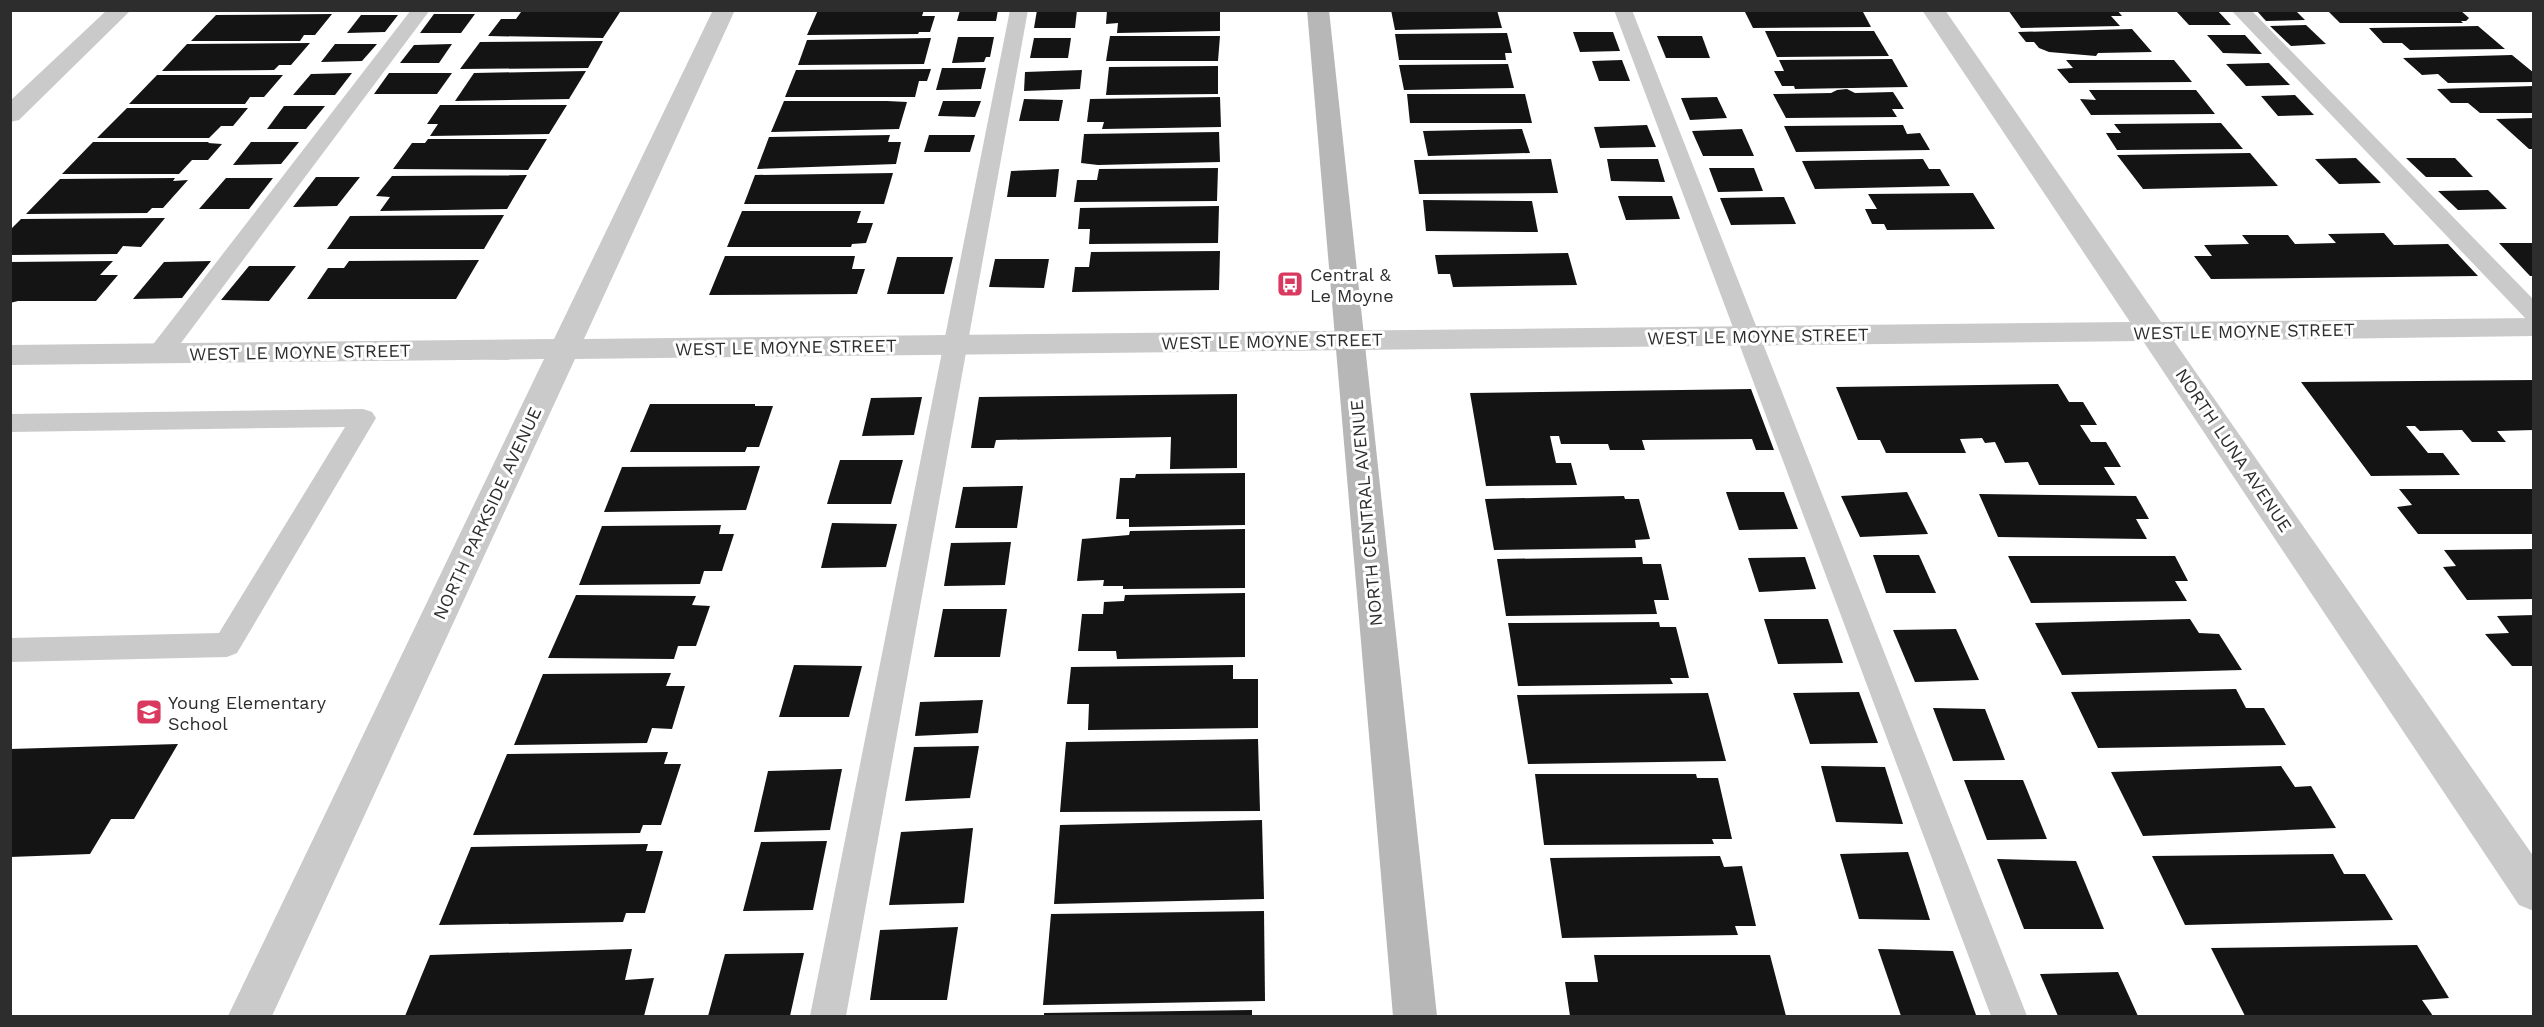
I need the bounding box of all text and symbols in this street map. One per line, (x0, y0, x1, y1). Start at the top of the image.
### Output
place label: Central & Le Moyne (1310, 264, 1394, 306)
bus stop icon: Central & Le Moyne (1275, 269, 1305, 299)
street label: WEST LE MOYNE STREET (2133, 319, 2355, 343)
street label: WEST LE MOYNE STREET (1647, 324, 1869, 348)
street label: WEST LE MOYNE STREET (1161, 329, 1383, 353)
street label: WEST LE MOYNE STREET (675, 335, 897, 359)
street label: WEST LE MOYNE STREET (189, 340, 411, 364)
street label: NORTH LUNA AVENUE (2171, 364, 2297, 536)
street label: NORTH CENTRAL AVENUE (1346, 399, 1386, 627)
street label: NORTH PARKSIDE AVENUE (428, 403, 546, 623)
place label: Young Elementary School (168, 692, 327, 734)
school or university icon: Young Elementary School (134, 697, 164, 727)

